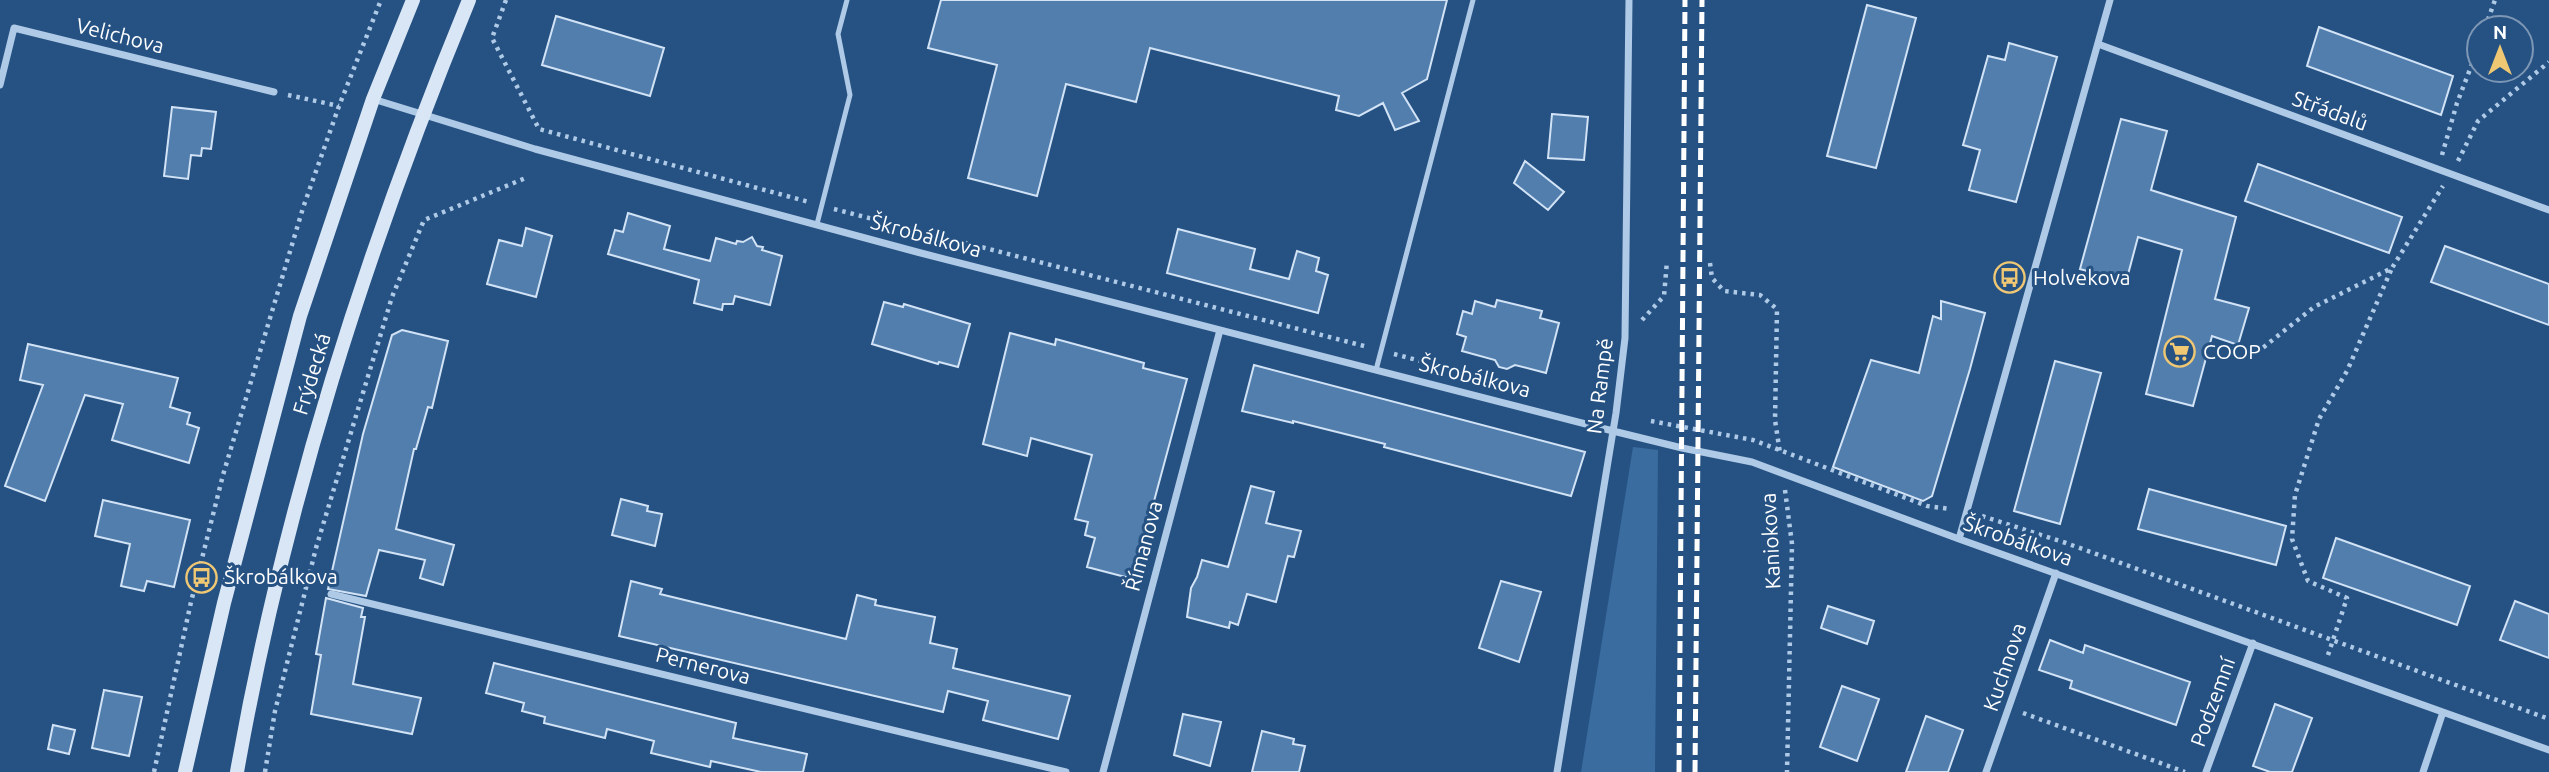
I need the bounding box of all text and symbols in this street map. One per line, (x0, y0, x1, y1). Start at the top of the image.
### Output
street label: Velichova (74, 13, 167, 58)
north arrow (2465, 14, 2535, 84)
text: N (2493, 21, 2507, 43)
street label: Střádalů (2289, 85, 2371, 135)
street label: Škrobálkova (868, 209, 984, 261)
bus stop icon: Holvekova (1993, 261, 2027, 295)
place label: Holvekova (2033, 265, 2131, 289)
street label: Frýdecká (287, 330, 335, 417)
supermarket icon: COOP (2163, 335, 2197, 369)
street label: Na Rampě (1581, 337, 1617, 435)
place label: COOP (2203, 339, 2261, 363)
street label: Škrobálkova (1417, 351, 1533, 401)
street label: Kaniokova (1755, 492, 1785, 590)
street label: Římanova (1119, 498, 1167, 593)
street label: Škrobálkova (1961, 510, 2076, 570)
bus stop icon: Škrobálkova (184, 560, 218, 594)
place label: Škrobálkova (224, 564, 338, 588)
street label: Kuchnova (1978, 619, 2030, 714)
street label: Pernerova (654, 642, 753, 688)
street label: Podzemní (2185, 653, 2240, 750)

